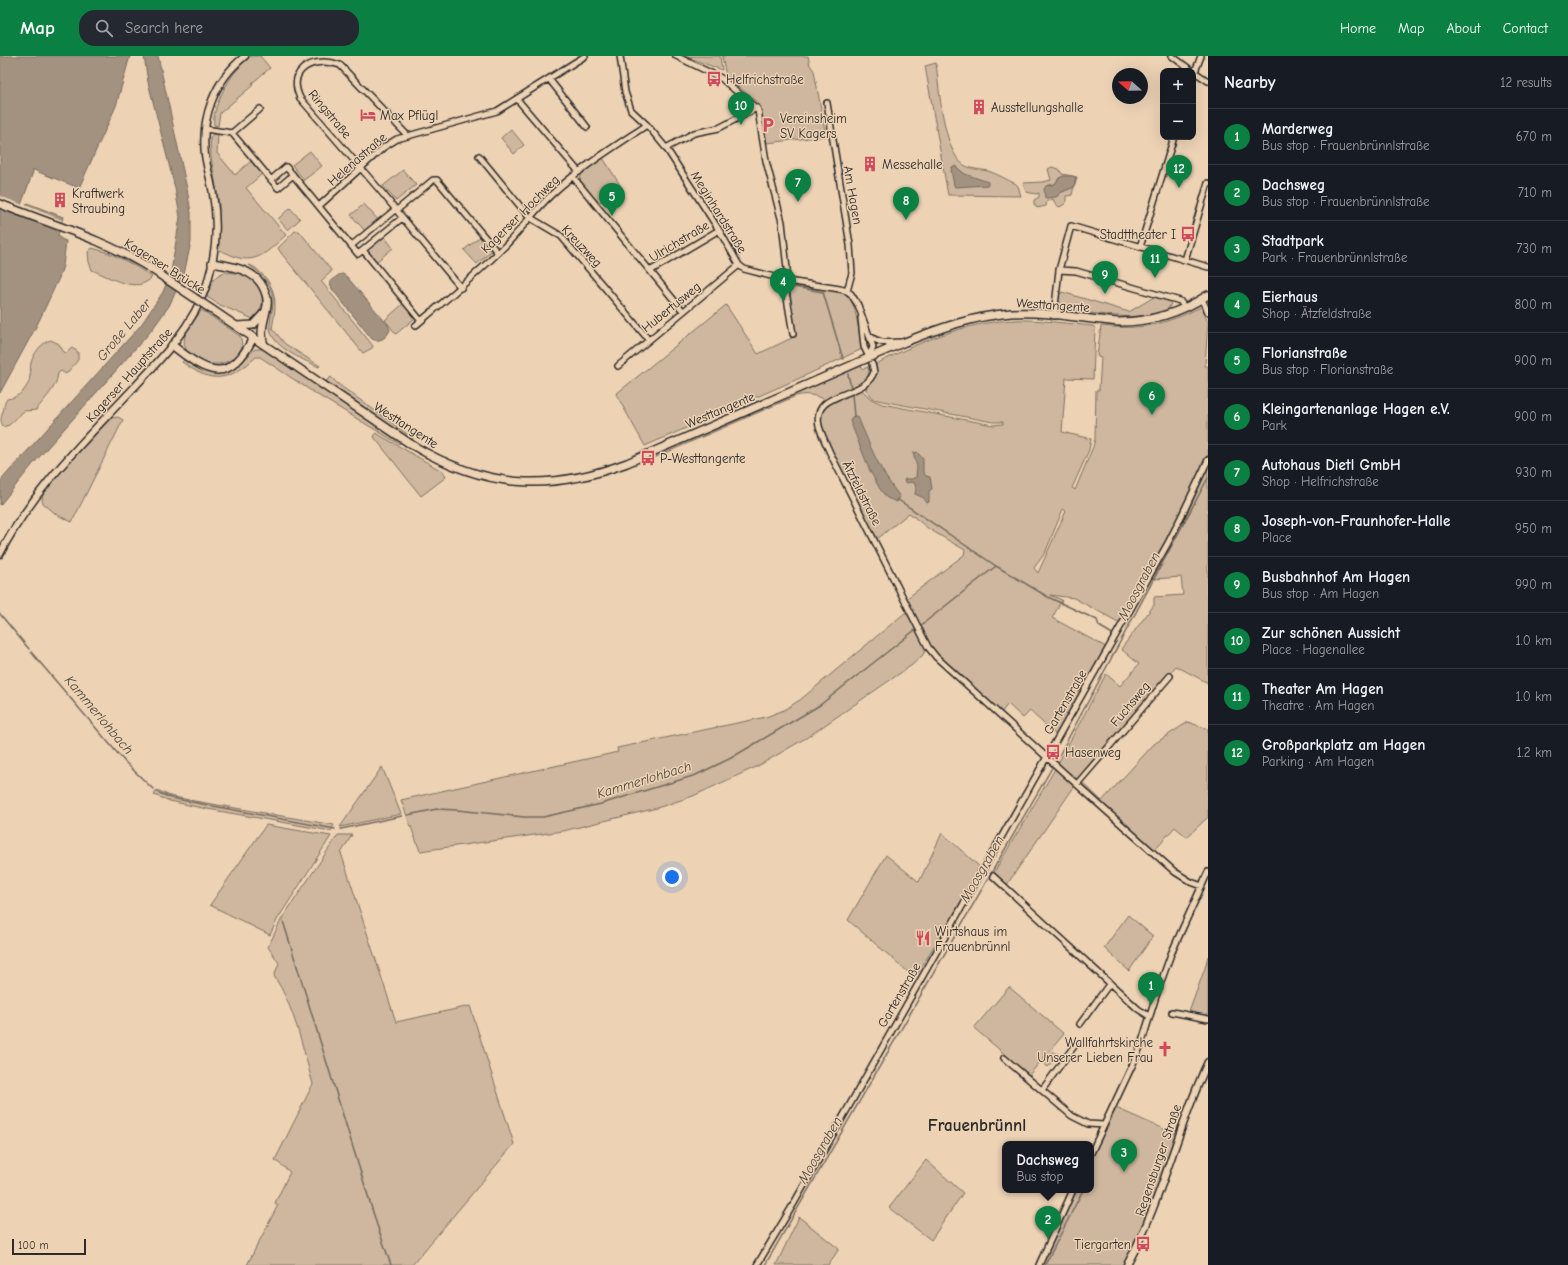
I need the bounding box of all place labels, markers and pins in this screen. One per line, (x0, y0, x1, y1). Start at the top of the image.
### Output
bus stop icon: Helfrichstraße (705, 70, 723, 88)
place label: Helfrichstraße (726, 72, 804, 87)
pin: 10 (728, 92, 754, 125)
building icon: Ausstellungshalle (970, 98, 988, 116)
place label: Ausstellungshalle (991, 100, 1084, 115)
hotel icon: Max Pflügl (359, 106, 377, 124)
place label: Max Pflügl (380, 108, 438, 123)
place label: Vereinsheim SV Kagers (780, 111, 847, 141)
parking icon: Vereinsheim SV Kagers (759, 116, 777, 134)
building icon: Messehalle (861, 155, 879, 173)
pin: 12 (1166, 155, 1192, 188)
place label: Messehalle (882, 157, 943, 172)
pin: 7 (785, 169, 811, 202)
pin: 5 (599, 183, 625, 216)
place label: Kraftwerk Straubing (72, 186, 125, 216)
pin: 8 (893, 187, 919, 220)
building icon: Kraftwerk Straubing (51, 191, 69, 209)
bus stop icon: Stadttheater I (1179, 225, 1197, 243)
place label: Stadttheater I (1100, 227, 1176, 242)
pin: 11 (1142, 245, 1168, 278)
pin: 9 (1092, 261, 1118, 294)
pin: 4 (770, 268, 796, 301)
pin: 6 (1139, 382, 1165, 415)
bus stop icon: P-Westtangente (639, 449, 657, 467)
place label: P-Westtangente (660, 451, 746, 466)
bus stop icon: Hasenweg (1044, 743, 1062, 761)
place label: Hasenweg (1065, 745, 1121, 760)
place label: Wirtshaus im Frauenbrünnl (935, 924, 1010, 954)
restaurant icon: Wirtshaus im Frauenbrünnl (914, 929, 932, 947)
pin: 1 (1138, 972, 1164, 1005)
place label: Wallfahrtskirche Unserer Lieben Frau (1037, 1035, 1153, 1065)
church icon: Wallfahrtskirche Unserer Lieben Frau (1156, 1040, 1174, 1058)
pin: 3 (1111, 1139, 1137, 1172)
pin: 2 (1035, 1206, 1061, 1239)
bus stop icon: Tiergarten (1134, 1235, 1152, 1253)
place label: Tiergarten (1074, 1237, 1131, 1252)

